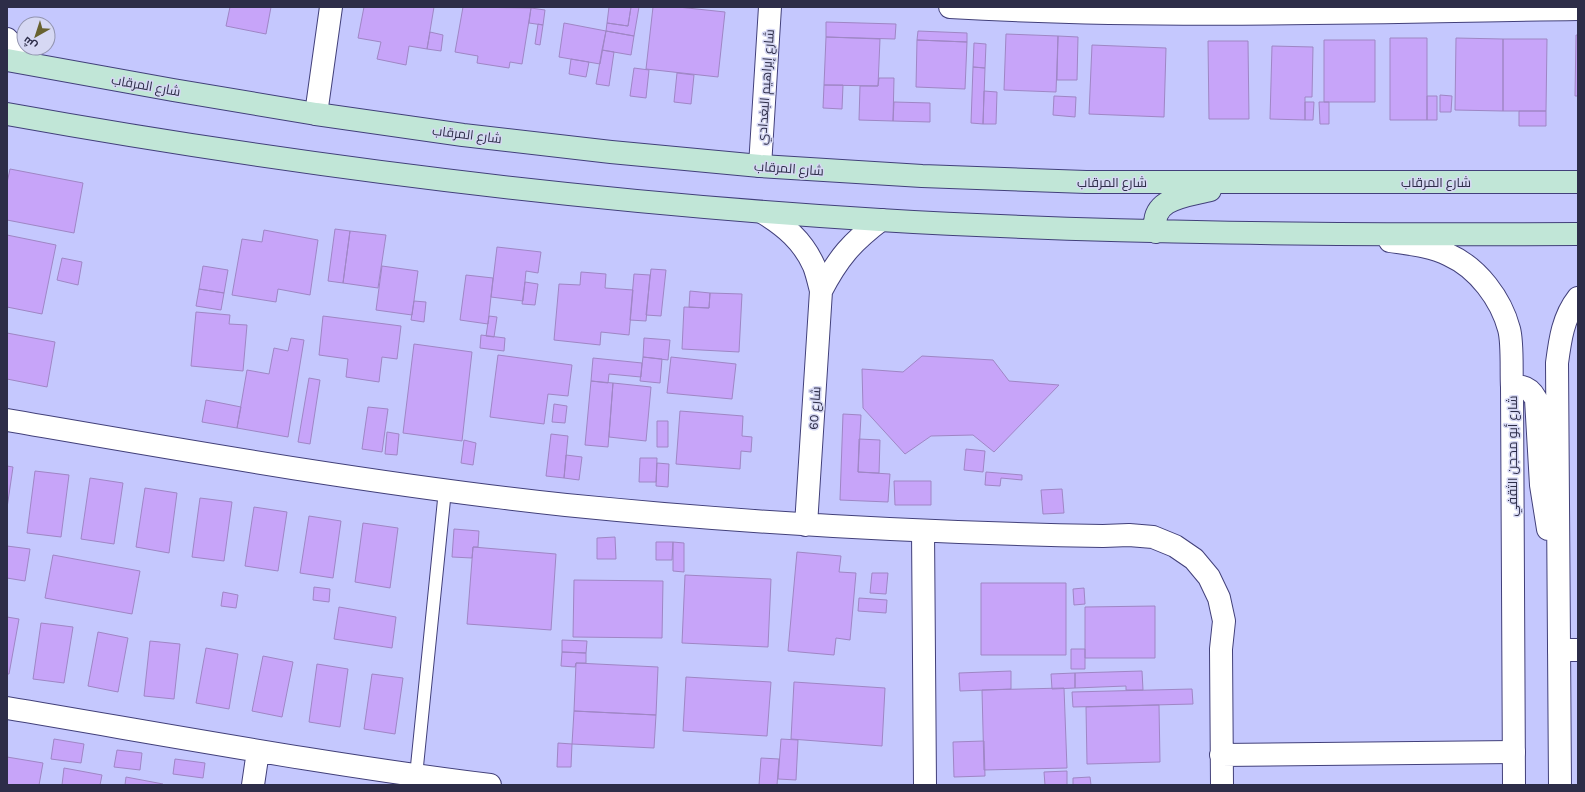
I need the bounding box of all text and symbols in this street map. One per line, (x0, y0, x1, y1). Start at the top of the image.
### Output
north arrow (16, 16, 56, 56)
street label: شارع إبراهيم البغدادي (754, 29, 780, 146)
text: ش (20, 34, 40, 53)
street label: شارع المرقاب (110, 72, 182, 100)
street label: شارع المرقاب (431, 123, 503, 147)
street label: شارع المرقاب (753, 159, 824, 179)
street label: شارع المرقاب (1077, 175, 1147, 191)
street label: شارع المرقاب (1401, 175, 1471, 191)
street label: شارع 60 (806, 386, 824, 430)
street label: شارع أبو محجن الثقفي (1504, 395, 1523, 517)

